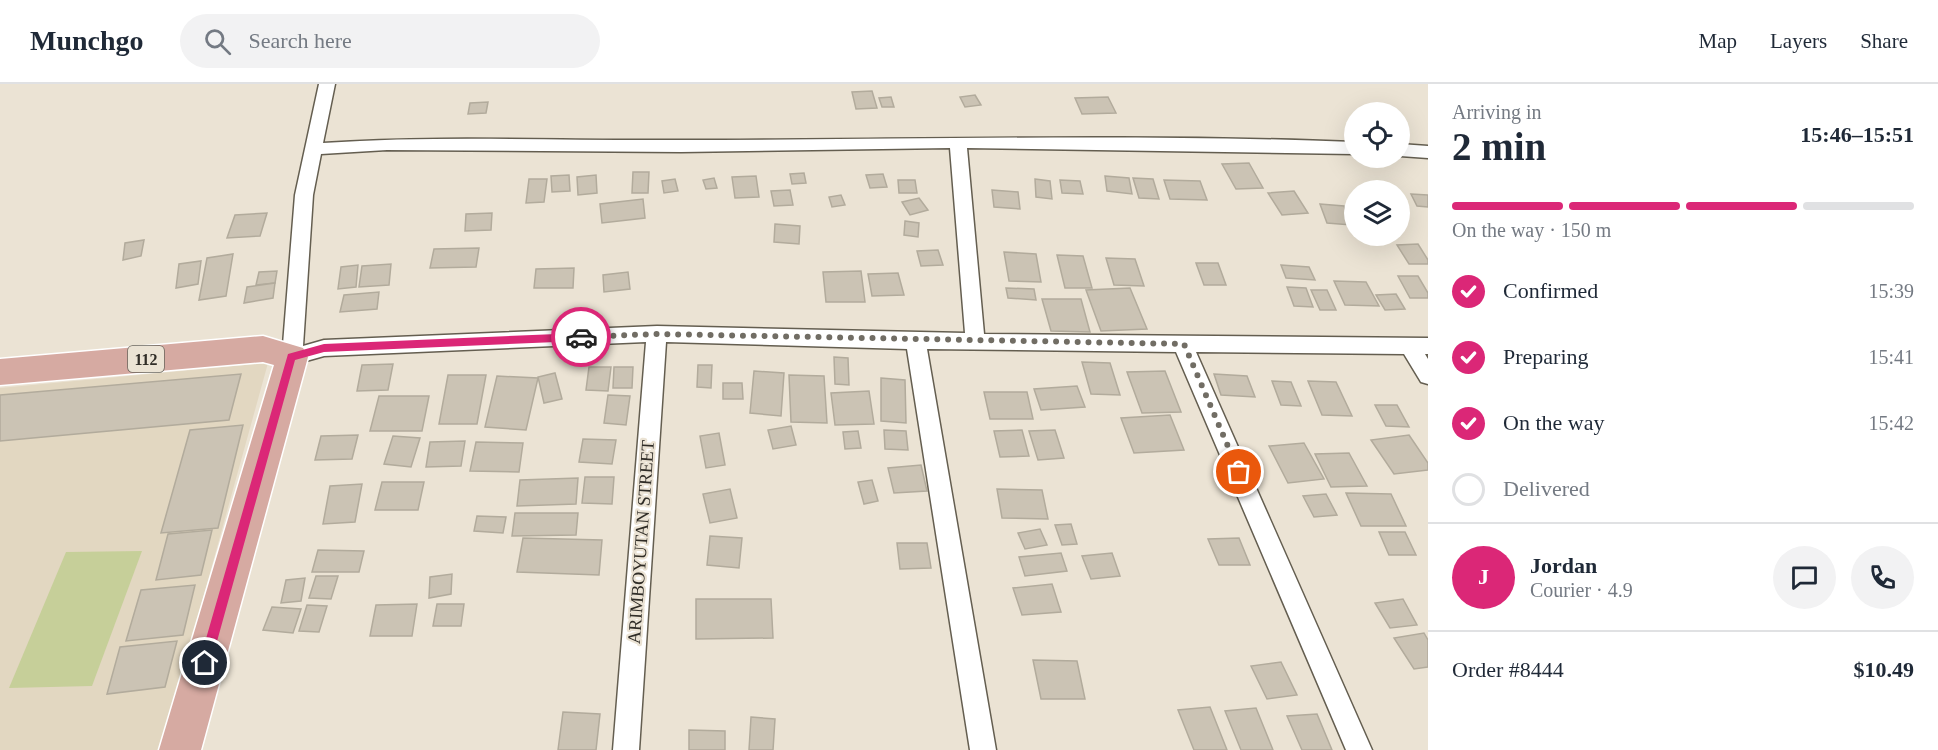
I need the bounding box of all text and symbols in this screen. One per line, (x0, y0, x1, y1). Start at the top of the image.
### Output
search box (180, 14, 600, 68)
text: Munchgo (30, 25, 144, 56)
icon: search (201, 25, 234, 58)
text: Search here (249, 28, 352, 53)
text: Map (1699, 29, 1737, 53)
text: Layers (1770, 29, 1827, 53)
text: Share (1860, 29, 1908, 53)
text: Arriving in (1452, 101, 1541, 123)
map controls (1344, 102, 1410, 246)
button: locate (1344, 102, 1410, 168)
text: 15:46–15:51 (1800, 122, 1914, 147)
text: 2 min (1452, 125, 1546, 168)
button: layers (1344, 180, 1410, 246)
text: On the way · 150 m (1452, 219, 1611, 241)
icon: check (1452, 275, 1485, 308)
text: Confirmed (1503, 278, 1598, 303)
text: 15:39 (1868, 280, 1914, 302)
courier (551, 307, 611, 367)
icon: car (565, 321, 598, 354)
icon: check (1452, 341, 1485, 374)
text: Preparing (1503, 344, 1589, 369)
road number: 112 (128, 346, 164, 372)
text: 15:41 (1868, 346, 1914, 368)
icon: check (1452, 407, 1485, 440)
text: On the way (1503, 410, 1604, 435)
text: 15:42 (1868, 412, 1914, 434)
street label: ARIMBOYUTAN STREET (624, 440, 658, 644)
pin (1213, 446, 1264, 497)
icon: bag (1222, 455, 1255, 488)
text: Delivered (1503, 476, 1590, 501)
button: chat (1773, 546, 1836, 609)
button: phone (1851, 546, 1914, 609)
text: Jordan (1530, 553, 1597, 578)
text: J (1478, 564, 1489, 589)
text: Courier · 4.9 (1530, 579, 1633, 601)
pin (179, 637, 230, 688)
icon: home (188, 646, 221, 679)
text: Order #8444 (1452, 657, 1564, 682)
text: $10.49 (1854, 657, 1914, 682)

